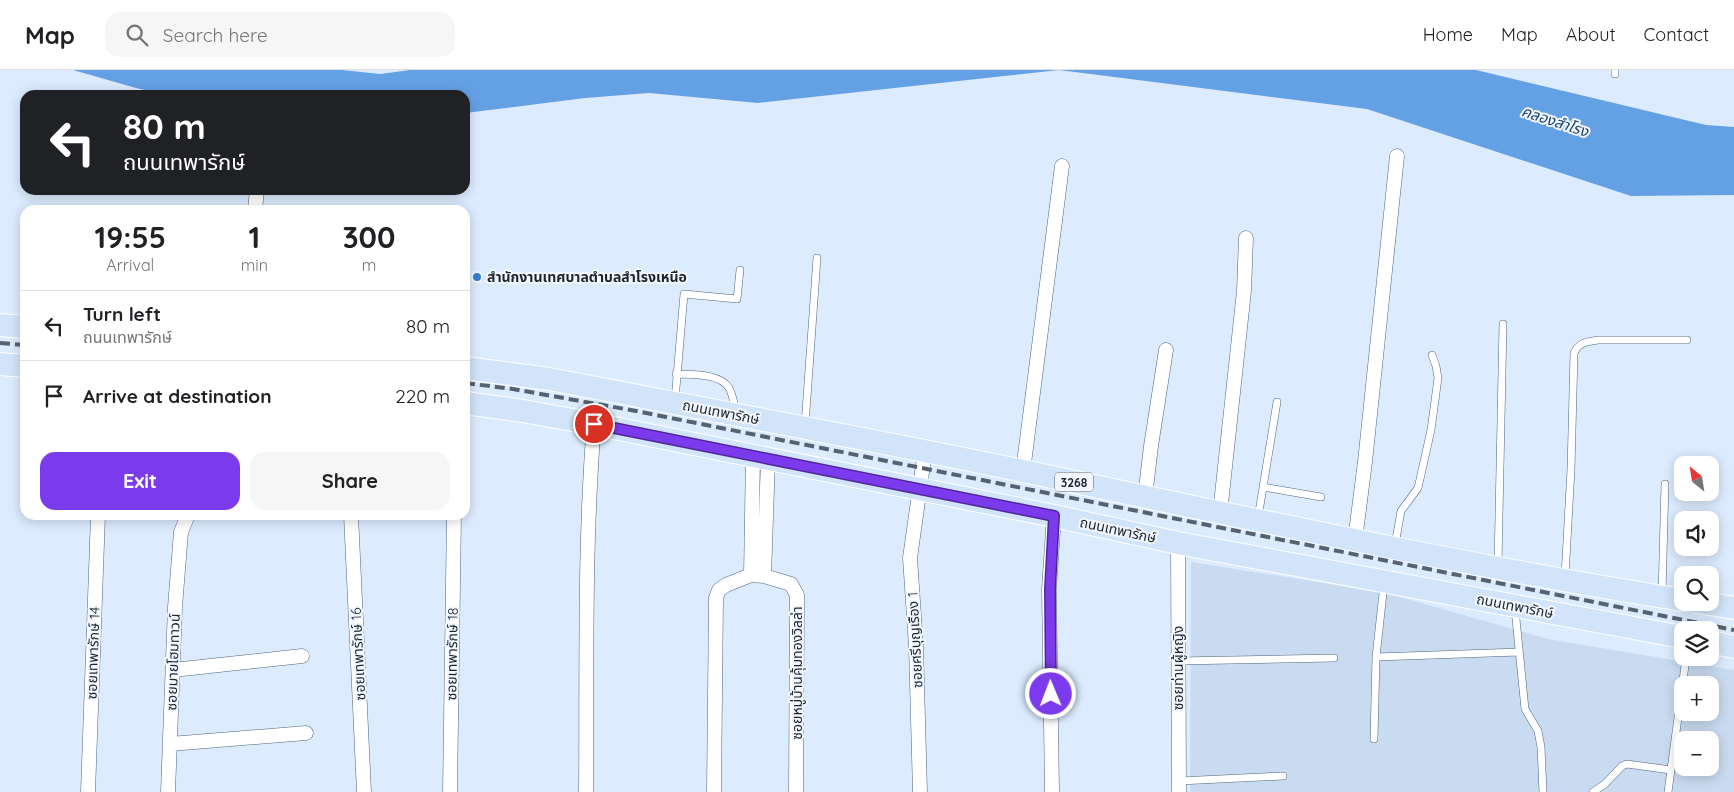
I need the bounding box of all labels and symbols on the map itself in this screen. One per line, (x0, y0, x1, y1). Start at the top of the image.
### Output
water label: คลองสำโรง (1519, 101, 1592, 141)
place label: สำนักงานเทศบาลตำบลสำโรงเหนือ (487, 268, 687, 286)
marker: สำนักงานเทศบาลตำบลสำโรงเหนือ (471, 271, 483, 283)
street label: ถนนเทพารักษ์ (681, 396, 761, 428)
pin (573, 403, 615, 445)
north arrow (1674, 456, 1719, 501)
road number: 3268 (1055, 472, 1093, 492)
street label: ถนนเทพารักษ์ (1078, 513, 1158, 547)
street label: ถนนเทพารักษ์ (1475, 590, 1555, 622)
street label: ซอยศรีบุญเรือง 1 (903, 591, 927, 689)
street label: ซอยเทพารักษ์ 14 (82, 606, 104, 700)
street label: ซอยหมู่บ้านคุ้มทองวิลล่า (788, 606, 806, 740)
street label: ซอยเทพารักษ์ 16 (347, 607, 369, 701)
street label: ซอยเทพารักษ์ 18 (442, 607, 462, 701)
street label: ซอยมายโฮมทาวน์ (162, 613, 184, 711)
street label: ซอยท่านผู้หญิง (1169, 626, 1187, 710)
position arrow (1024, 667, 1076, 719)

